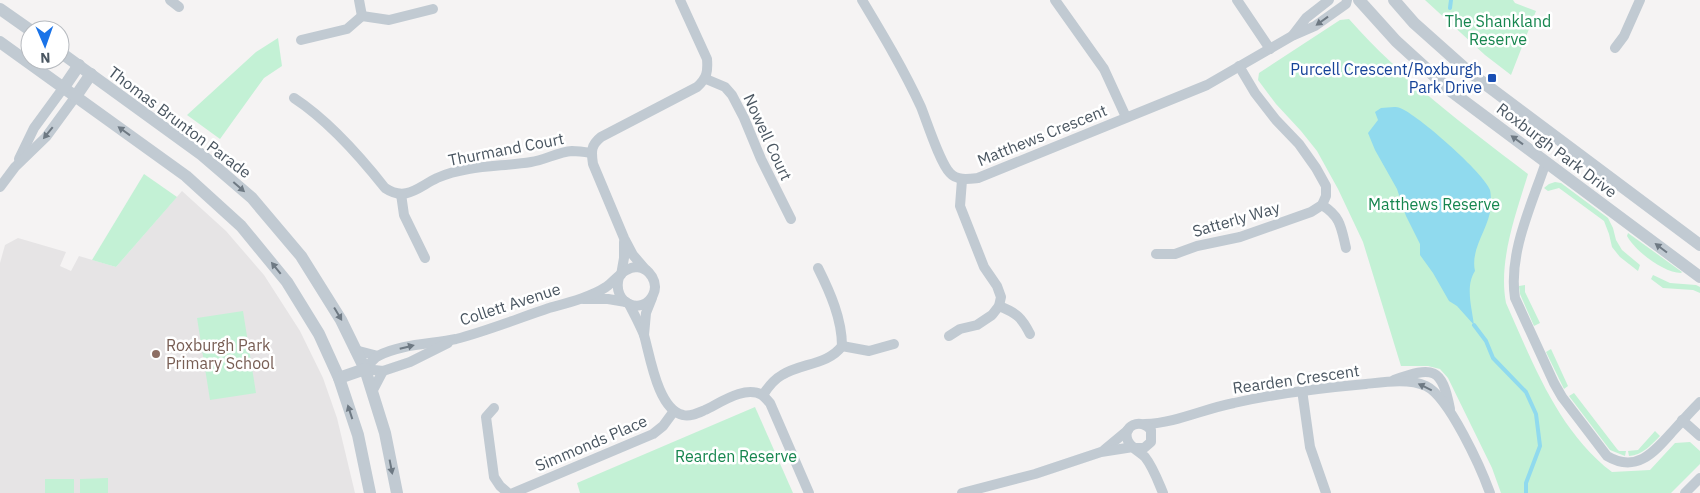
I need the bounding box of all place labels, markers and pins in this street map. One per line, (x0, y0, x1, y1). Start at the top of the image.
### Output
place label: Purcell Crescent/Roxburgh Park Drive (1290, 59, 1482, 97)
marker: Purcell Crescent/Roxburgh Park Drive (1486, 72, 1498, 84)
place label: Roxburgh Park Primary School (166, 335, 274, 373)
marker: Roxburgh Park Primary School (150, 348, 162, 360)

